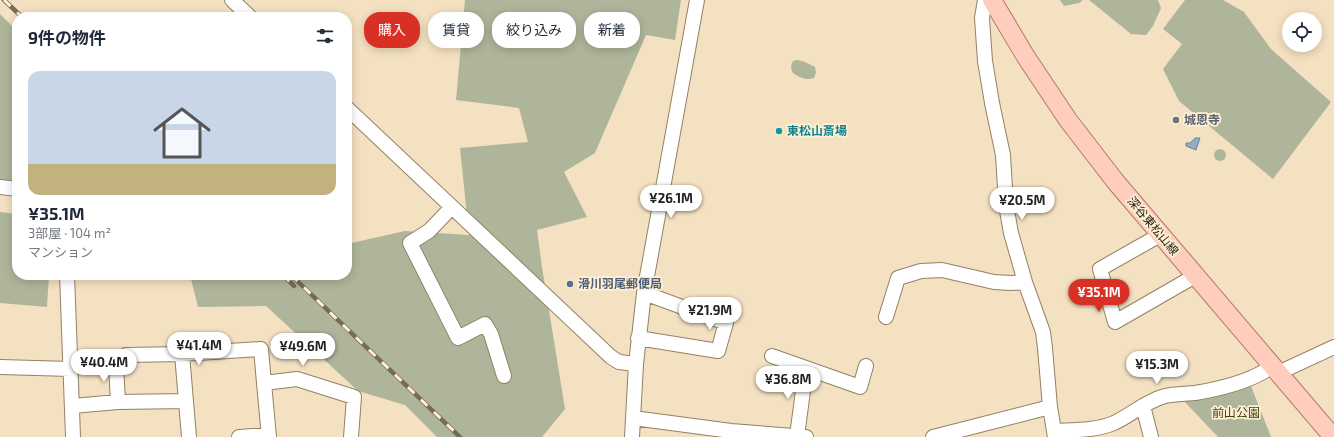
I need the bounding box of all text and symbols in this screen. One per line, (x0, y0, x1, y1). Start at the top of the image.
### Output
chip: 購入 (364, 12, 420, 48)
chip: 賃貸 (428, 12, 484, 48)
chip: 絞り込み (492, 12, 576, 48)
chip: 新着 (584, 12, 640, 48)
map controls (1282, 12, 1322, 52)
button: locate (1282, 12, 1322, 52)
icon: filters (314, 25, 336, 47)
text: 9件の物件 (28, 27, 106, 47)
icon: home (146, 97, 218, 169)
place label: 城恩寺 (1184, 112, 1220, 126)
marker: 城恩寺 (1171, 115, 1181, 125)
place label: 東松山斎場 (787, 123, 847, 137)
marker: 東松山斎場 (774, 126, 784, 136)
pin: ¥26.1M (638, 185, 704, 219)
pin: ¥20.5M (989, 187, 1055, 221)
text: ¥26.1M (649, 190, 693, 206)
text: ¥20.5M (999, 192, 1045, 208)
street label: 深谷東松山線 (1125, 193, 1182, 257)
text: ¥35.1M (28, 203, 85, 223)
text: 3部屋 · 104 m² (28, 225, 111, 241)
text: マンション (28, 244, 93, 260)
place label: 滑川羽尾郵便局 (578, 276, 662, 290)
marker: 滑川羽尾郵便局 (565, 279, 575, 289)
pin: ¥35.1M (1066, 279, 1132, 313)
text: ¥35.1M (1077, 284, 1121, 300)
pin: ¥21.9M (677, 297, 743, 331)
text: ¥21.9M (688, 302, 732, 318)
pin: ¥41.4M (166, 332, 232, 366)
pin: ¥49.6M (270, 333, 336, 367)
text: ¥41.4M (176, 337, 222, 353)
text: ¥49.6M (279, 338, 327, 354)
pin: ¥40.4M (71, 349, 137, 383)
pin: ¥15.3M (1124, 351, 1190, 385)
text: ¥40.4M (80, 354, 128, 370)
text: ¥15.3M (1135, 356, 1179, 372)
pin: ¥36.8M (755, 366, 821, 400)
text: ¥36.8M (765, 371, 811, 387)
park label: 前山公園 (1212, 405, 1260, 419)

